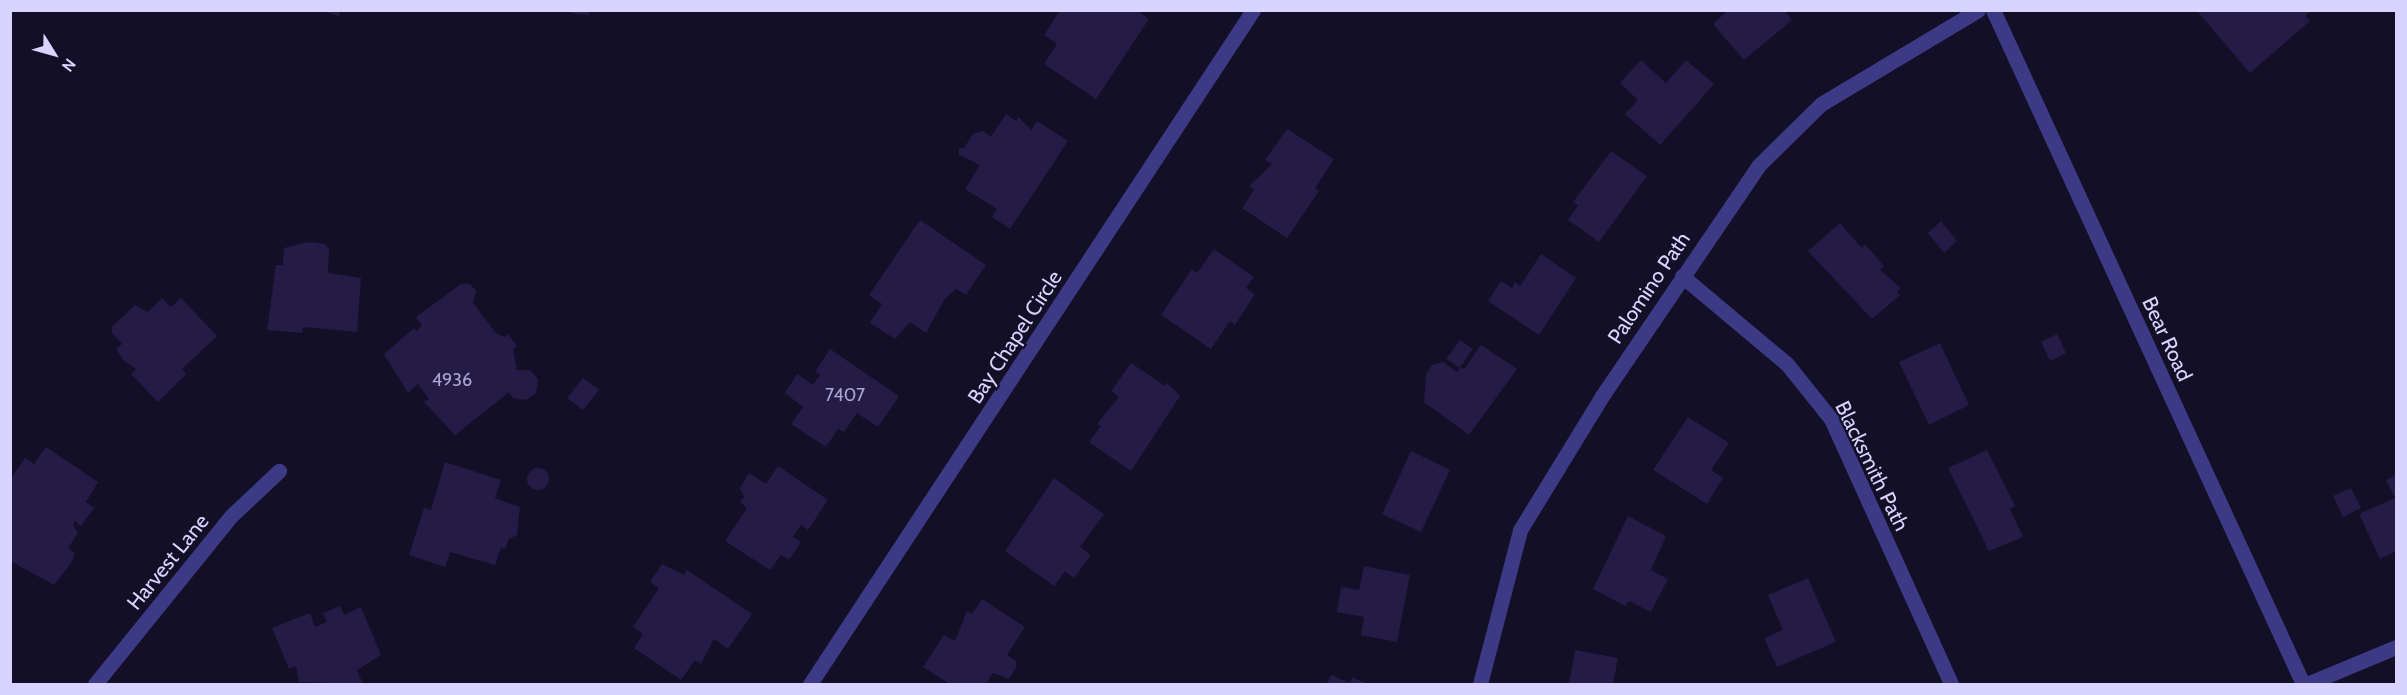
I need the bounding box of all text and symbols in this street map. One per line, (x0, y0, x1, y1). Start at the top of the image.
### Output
north arrow (24, 24, 84, 84)
text: N (58, 55, 80, 75)
street label: Palomino Path (1602, 227, 1696, 349)
street label: Bay Chapel Circle (963, 266, 1067, 408)
street label: Bear Road (2137, 293, 2197, 385)
house number: 4936 (432, 369, 472, 391)
house number: 7407 (825, 384, 865, 406)
street label: Blacksmith Path (1830, 397, 1914, 535)
street label: Harvest Lane (122, 509, 214, 615)

